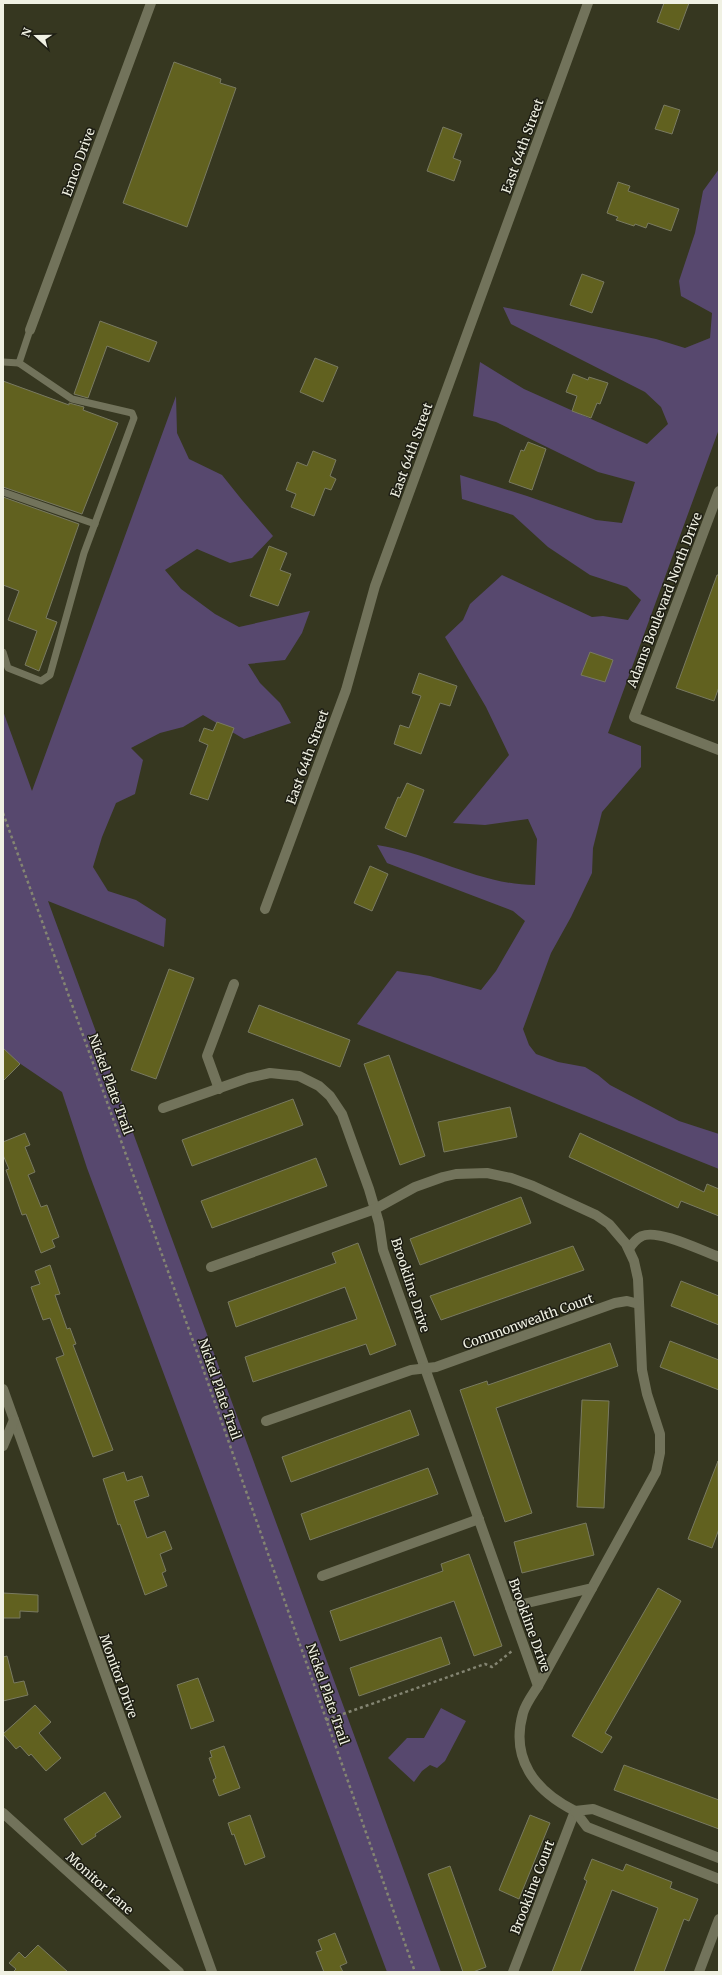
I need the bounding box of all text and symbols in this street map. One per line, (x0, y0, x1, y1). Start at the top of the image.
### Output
north arrow (16, 16, 56, 56)
text: N (19, 26, 35, 39)
street label: East 64th Street (497, 96, 548, 196)
street label: Emco Drive (58, 125, 99, 199)
street label: East 64th Street (386, 400, 437, 500)
street label: Adams Boulevard North Drive (623, 510, 706, 691)
street label: East 64th Street (282, 707, 333, 807)
street label: Nickel Plate Trail (84, 1031, 137, 1137)
street label: Brookline Drive (387, 1236, 434, 1335)
street label: Commonwealth Court (461, 1290, 596, 1353)
street label: Nickel Plate Trail (194, 1336, 245, 1442)
street label: Brookline Drive (505, 1576, 554, 1674)
street label: Monitor Drive (95, 1632, 142, 1721)
street label: Nickel Plate Trail (302, 1641, 353, 1747)
street label: Brookline Court (507, 1838, 558, 1937)
street label: Monitor Lane (62, 1849, 137, 1918)

